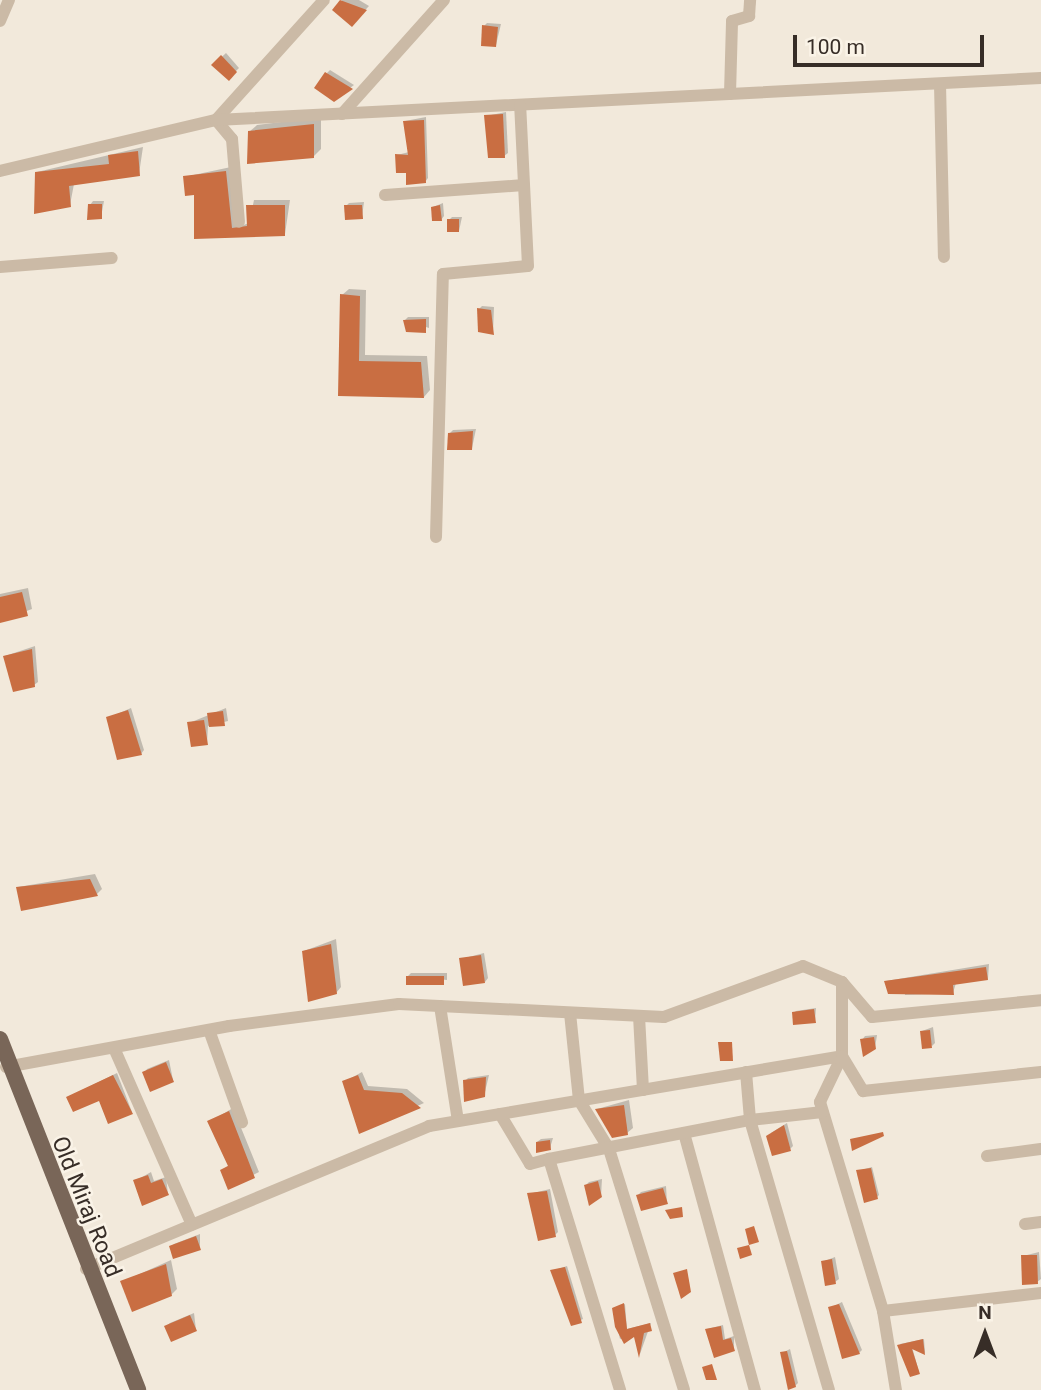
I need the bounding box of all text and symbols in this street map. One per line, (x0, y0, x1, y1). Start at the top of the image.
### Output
scale bar (796, 21, 987, 65)
text: 100 m (806, 35, 865, 59)
street label: Old Miraj Road (45, 1132, 127, 1282)
north arrow (950, 1299, 1020, 1369)
text: N (978, 1301, 992, 1324)

